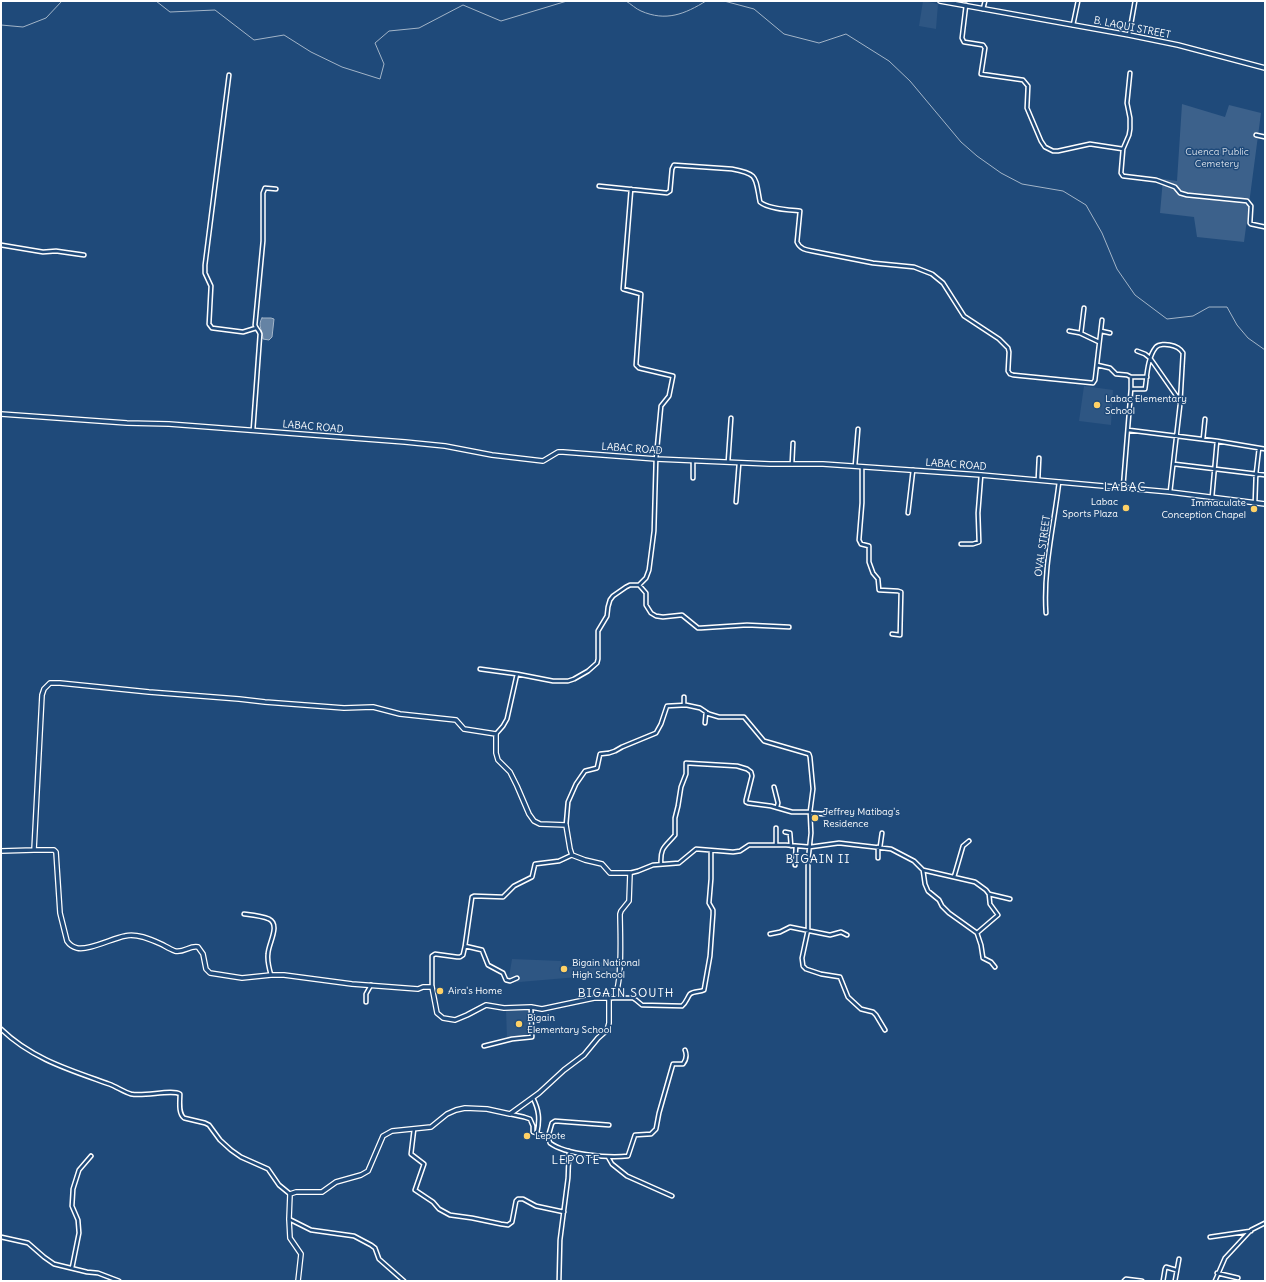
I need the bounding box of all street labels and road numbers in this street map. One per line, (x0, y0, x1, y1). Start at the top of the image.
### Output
street label: B. LAQUI STREET (1093, 15, 1171, 41)
street label: LABAC ROAD (282, 418, 344, 436)
street label: LABAC ROAD (601, 441, 663, 457)
street label: LABAC ROAD (925, 457, 987, 473)
street label: OVAL STREET (1033, 514, 1053, 578)

